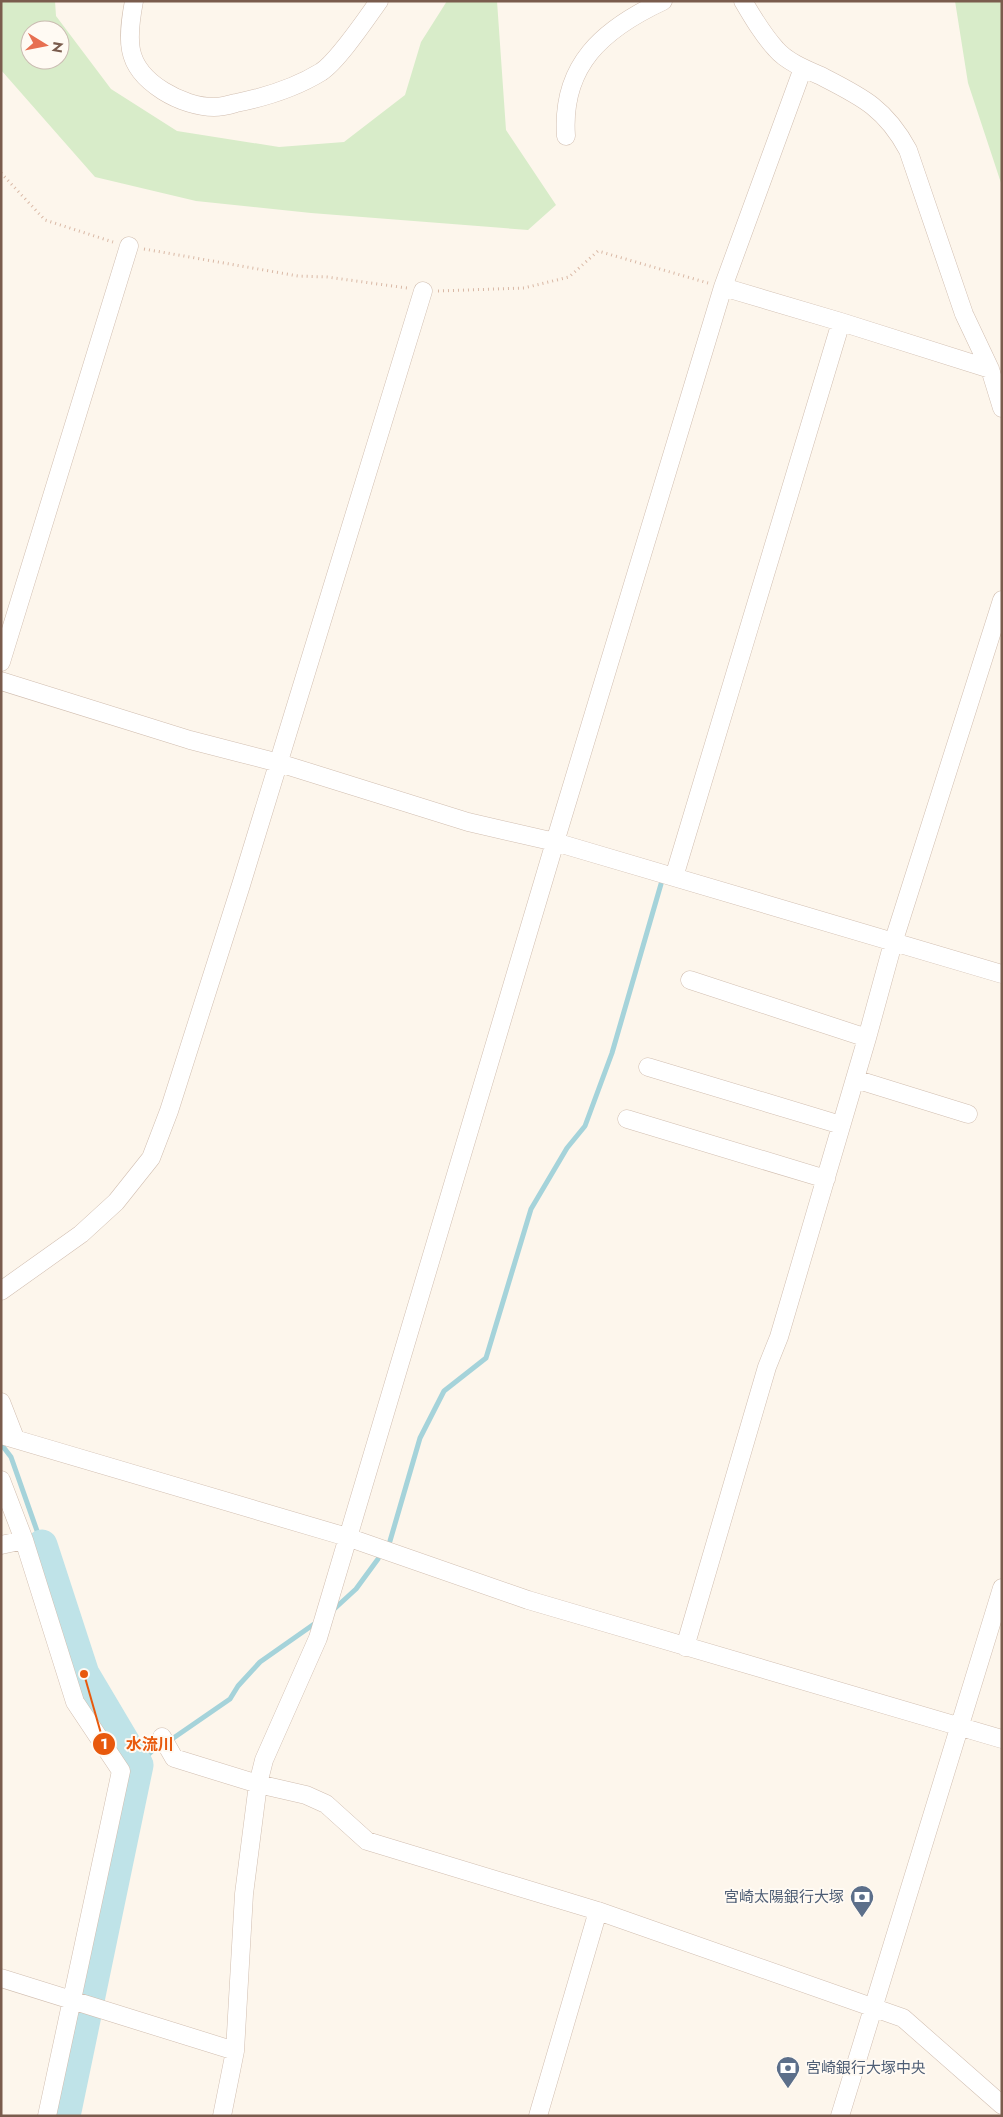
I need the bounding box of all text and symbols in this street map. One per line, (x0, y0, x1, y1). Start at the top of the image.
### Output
north arrow (20, 20, 70, 70)
text: N (47, 40, 69, 54)
callout: 水流川 (91, 1729, 184, 1760)
text: 1 (100, 1733, 108, 1755)
text: 水流川 (126, 1733, 174, 1756)
bank icon: 宮崎太陽銀行大塚 (849, 1884, 875, 1918)
place label: 宮崎太陽銀行大塚 (724, 1886, 844, 1908)
bank icon: 宮崎銀行大塚中央 (775, 2055, 801, 2089)
place label: 宮崎銀行大塚中央 (806, 2057, 926, 2079)

